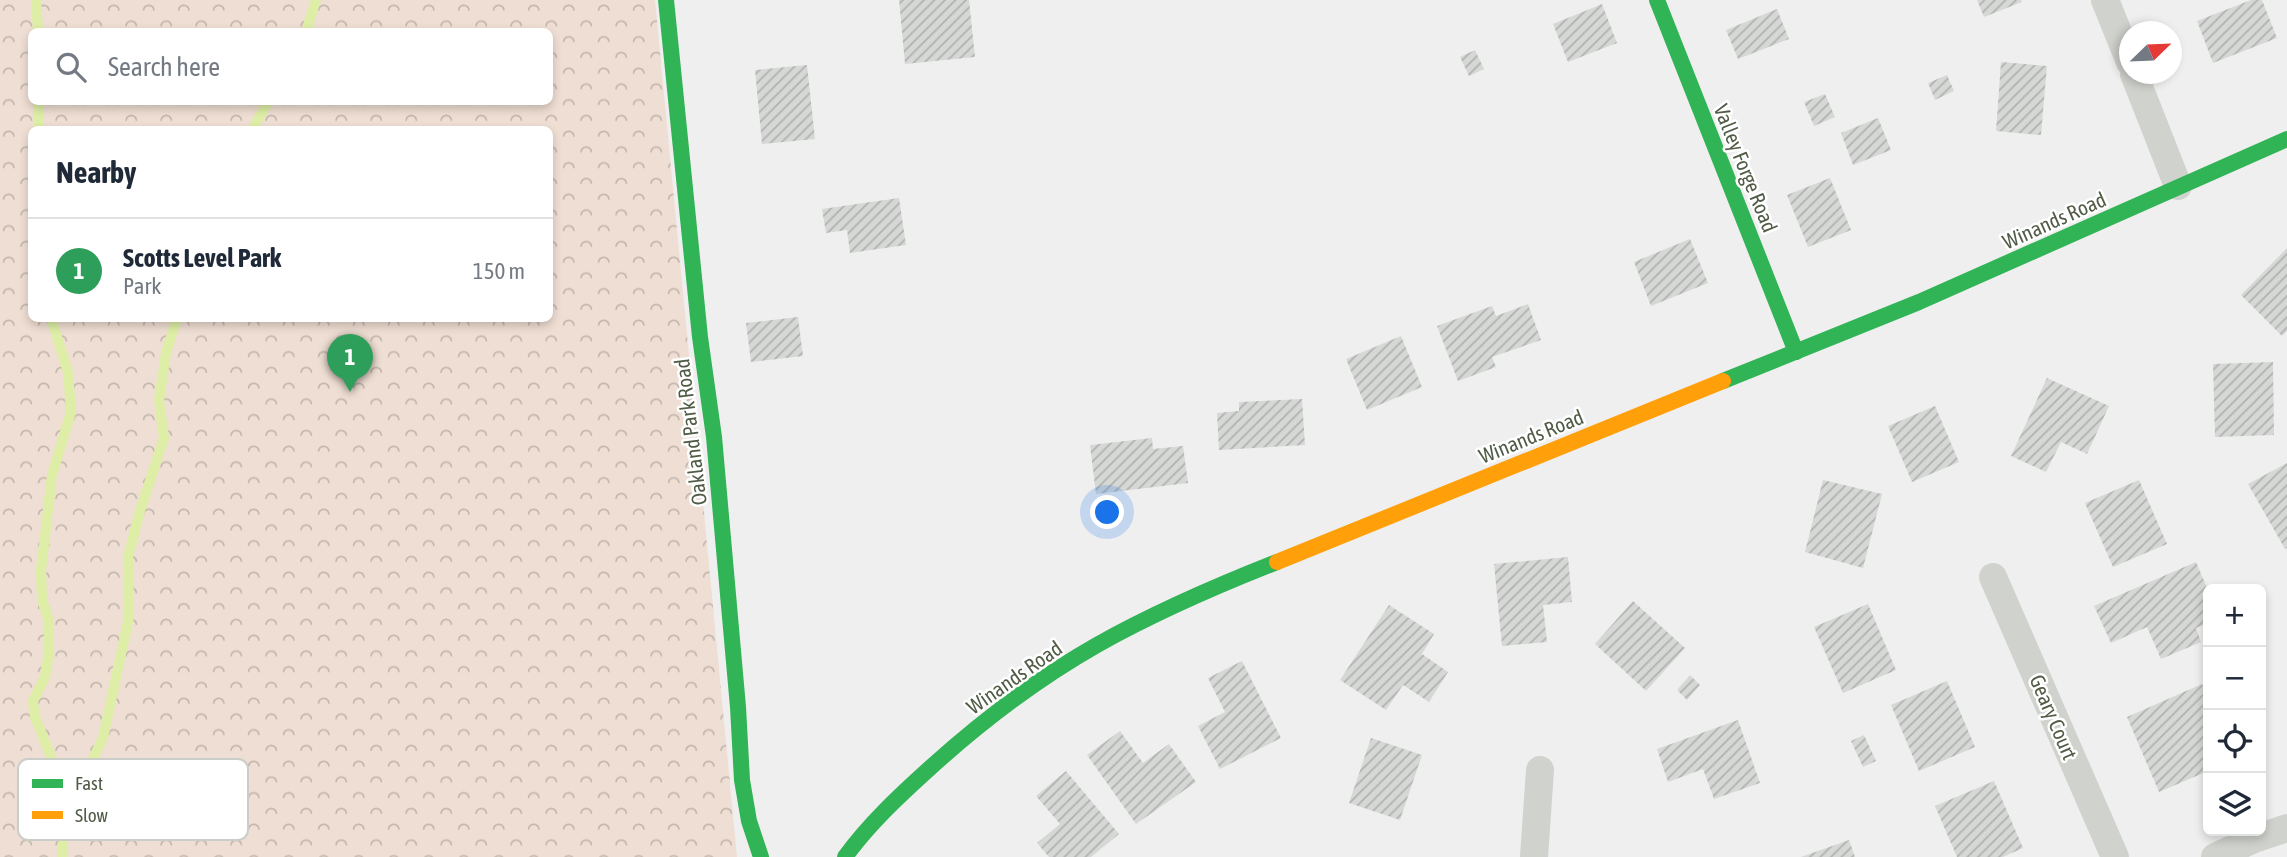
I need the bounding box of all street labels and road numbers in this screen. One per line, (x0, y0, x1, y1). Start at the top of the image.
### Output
street label: Valley Forge Road (1709, 101, 1783, 235)
street label: Winands Road (1999, 187, 2109, 253)
street label: Oakland Park Road (669, 357, 711, 507)
street label: Winands Road (1475, 404, 1587, 468)
street label: Winands Road (962, 635, 1066, 719)
street label: Geary Court (2025, 671, 2083, 763)

